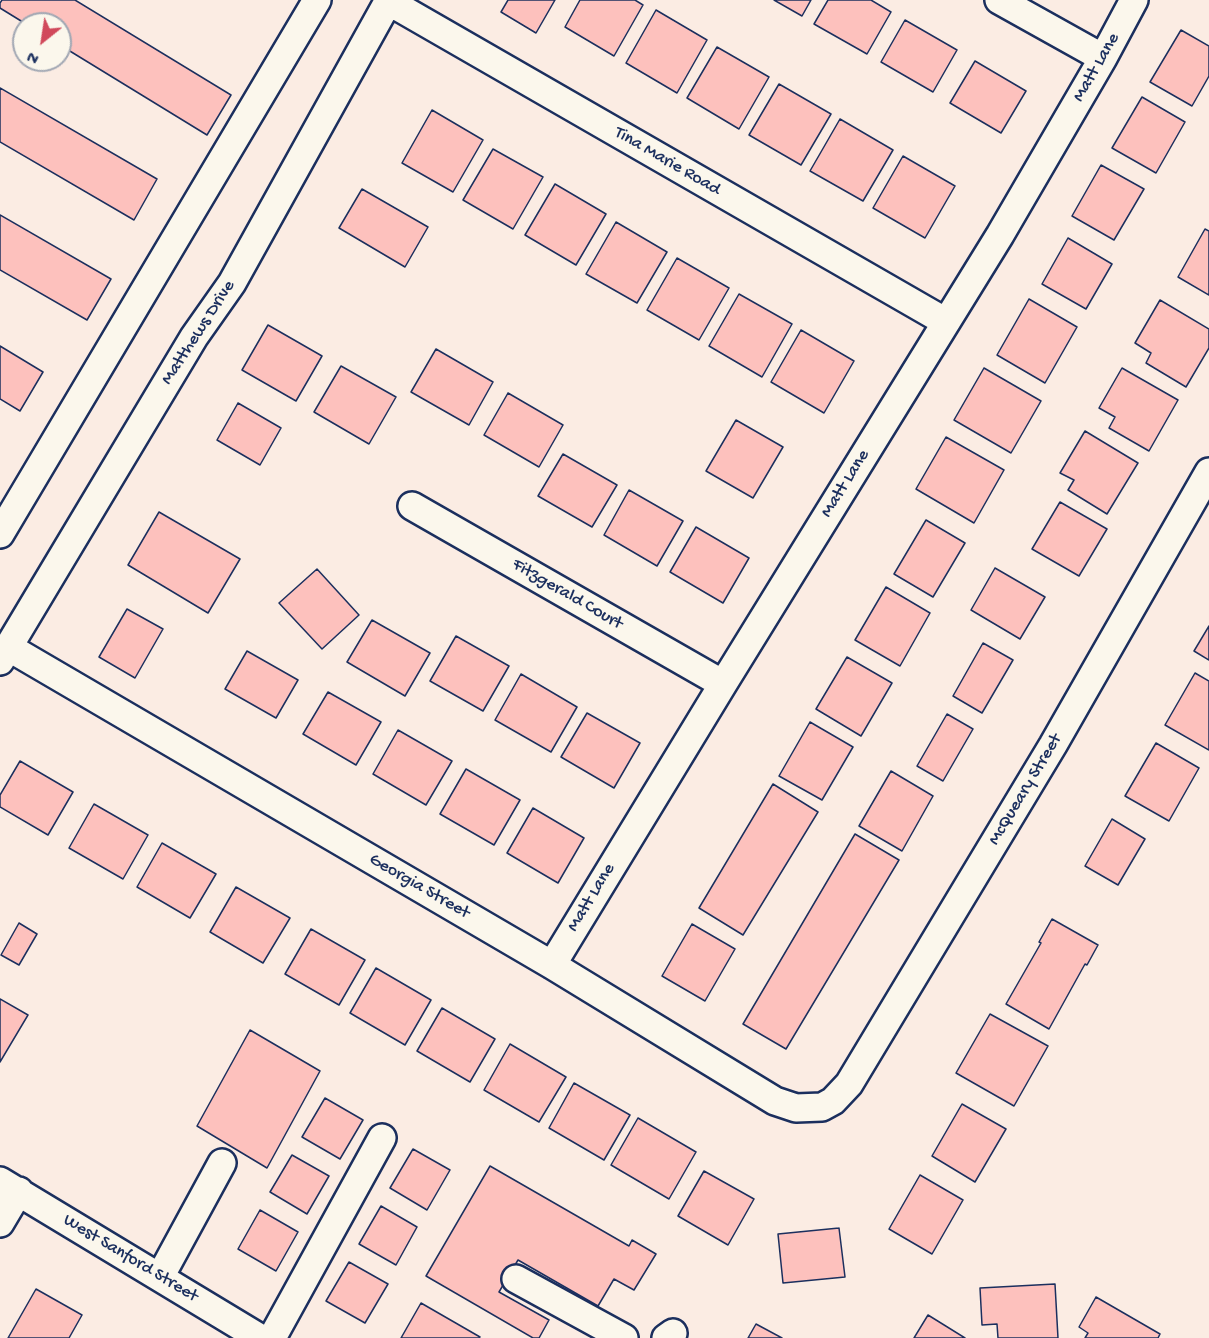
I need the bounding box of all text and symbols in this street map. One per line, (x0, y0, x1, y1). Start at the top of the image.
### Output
north arrow (12, 12, 72, 72)
street label: Matt Lane (1069, 30, 1125, 106)
text: N (24, 45, 43, 67)
street label: Tina Marie Road (610, 123, 724, 201)
street label: Matthews Drive (157, 277, 241, 389)
street label: Matt Lane (817, 446, 875, 522)
street label: Fitzgerald Court (508, 555, 626, 635)
street label: McQueary Street (984, 730, 1068, 850)
street label: Georgia Street (365, 849, 473, 925)
street label: Matt Lane (563, 860, 621, 936)
street label: West Sanford Street (59, 1210, 201, 1308)

